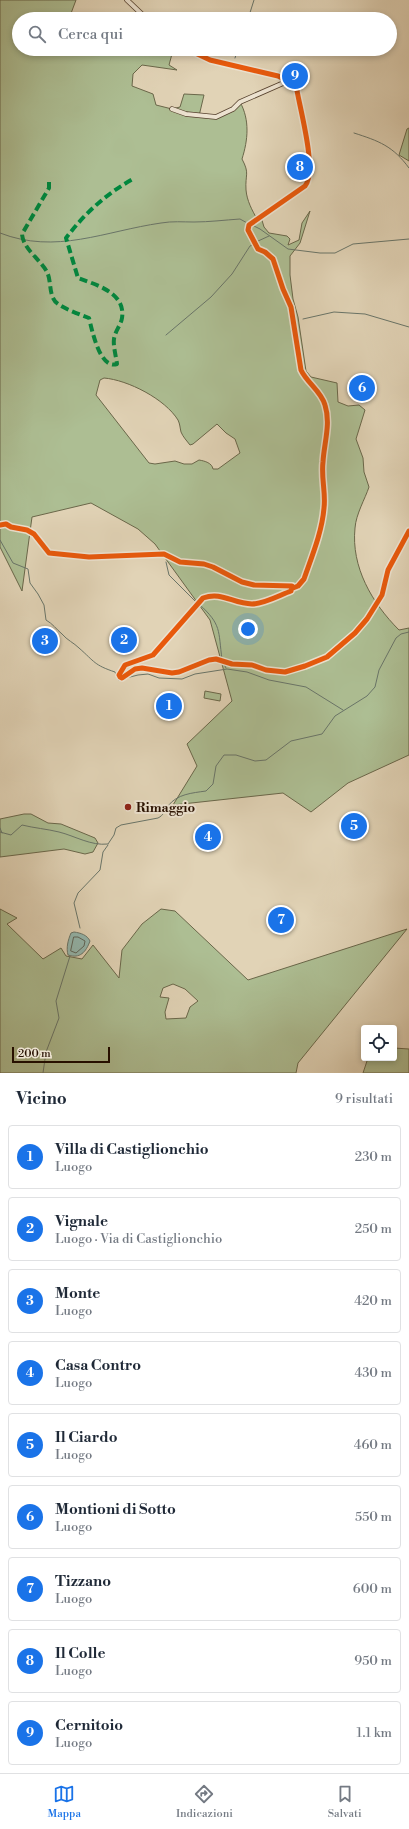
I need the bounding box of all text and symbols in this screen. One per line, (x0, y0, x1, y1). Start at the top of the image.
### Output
search box (12, 12, 397, 56)
icon: search (26, 23, 48, 45)
text: Cerca qui (58, 25, 123, 44)
pin: 9 (282, 61, 308, 91)
pin: 8 (287, 152, 313, 182)
pin: 6 (349, 373, 375, 403)
your location (238, 619, 258, 639)
pin: 2 (111, 625, 137, 655)
pin: 3 (32, 626, 58, 656)
pin: 1 (156, 691, 182, 721)
place label: Rimaggio (136, 800, 195, 816)
marker: Rimaggio (123, 802, 133, 812)
pin: 5 (341, 811, 367, 841)
pin: 4 (195, 822, 221, 852)
pin: 7 (268, 905, 294, 935)
map controls (361, 1025, 397, 1061)
button: locate (361, 1025, 397, 1061)
scale bar (12, 1045, 110, 1064)
text: 200 m (18, 1047, 51, 1061)
text: Vicino (16, 1088, 67, 1110)
text: 9 risultati (335, 1091, 393, 1107)
text: Villa di Castiglionchio (55, 1140, 209, 1159)
text: 1 (27, 1149, 33, 1165)
text: 230 m (355, 1149, 392, 1165)
text: Luogo (55, 1159, 92, 1175)
text: Vignale (55, 1212, 108, 1231)
text: 2 (26, 1221, 34, 1237)
text: 250 m (355, 1221, 392, 1237)
text: Luogo · Via di Castiglionchio (55, 1231, 222, 1247)
text: Monte (55, 1284, 100, 1303)
text: 3 (26, 1293, 34, 1309)
text: 420 m (354, 1293, 392, 1309)
text: Luogo (55, 1303, 92, 1319)
text: Casa Contro (55, 1356, 141, 1375)
text: 4 (26, 1365, 34, 1381)
text: 430 m (354, 1365, 392, 1381)
text: Luogo (55, 1375, 92, 1391)
text: Il Ciardo (55, 1428, 118, 1447)
text: 5 (26, 1437, 34, 1453)
text: 460 m (354, 1437, 392, 1453)
text: Luogo (55, 1447, 92, 1463)
text: Montioni di Sotto (55, 1500, 176, 1519)
text: 6 (26, 1509, 34, 1525)
text: 550 m (355, 1509, 392, 1525)
text: Luogo (55, 1519, 92, 1535)
text: Tizzano (55, 1572, 111, 1591)
text: 7 (26, 1581, 34, 1597)
text: 600 m (353, 1581, 392, 1597)
text: Luogo (55, 1591, 92, 1607)
text: Il Colle (55, 1644, 106, 1663)
text: 8 (26, 1653, 34, 1669)
text: 950 m (354, 1653, 392, 1669)
text: Luogo (55, 1663, 92, 1679)
text: Cernitoio (55, 1716, 123, 1735)
text: 9 (26, 1725, 34, 1741)
text: 1.1 km (357, 1725, 392, 1741)
text: Luogo (55, 1735, 92, 1751)
tab: Mappa (47, 1783, 81, 1821)
tab: Indicazioni (176, 1783, 233, 1821)
tab: Salvati (328, 1783, 362, 1821)

